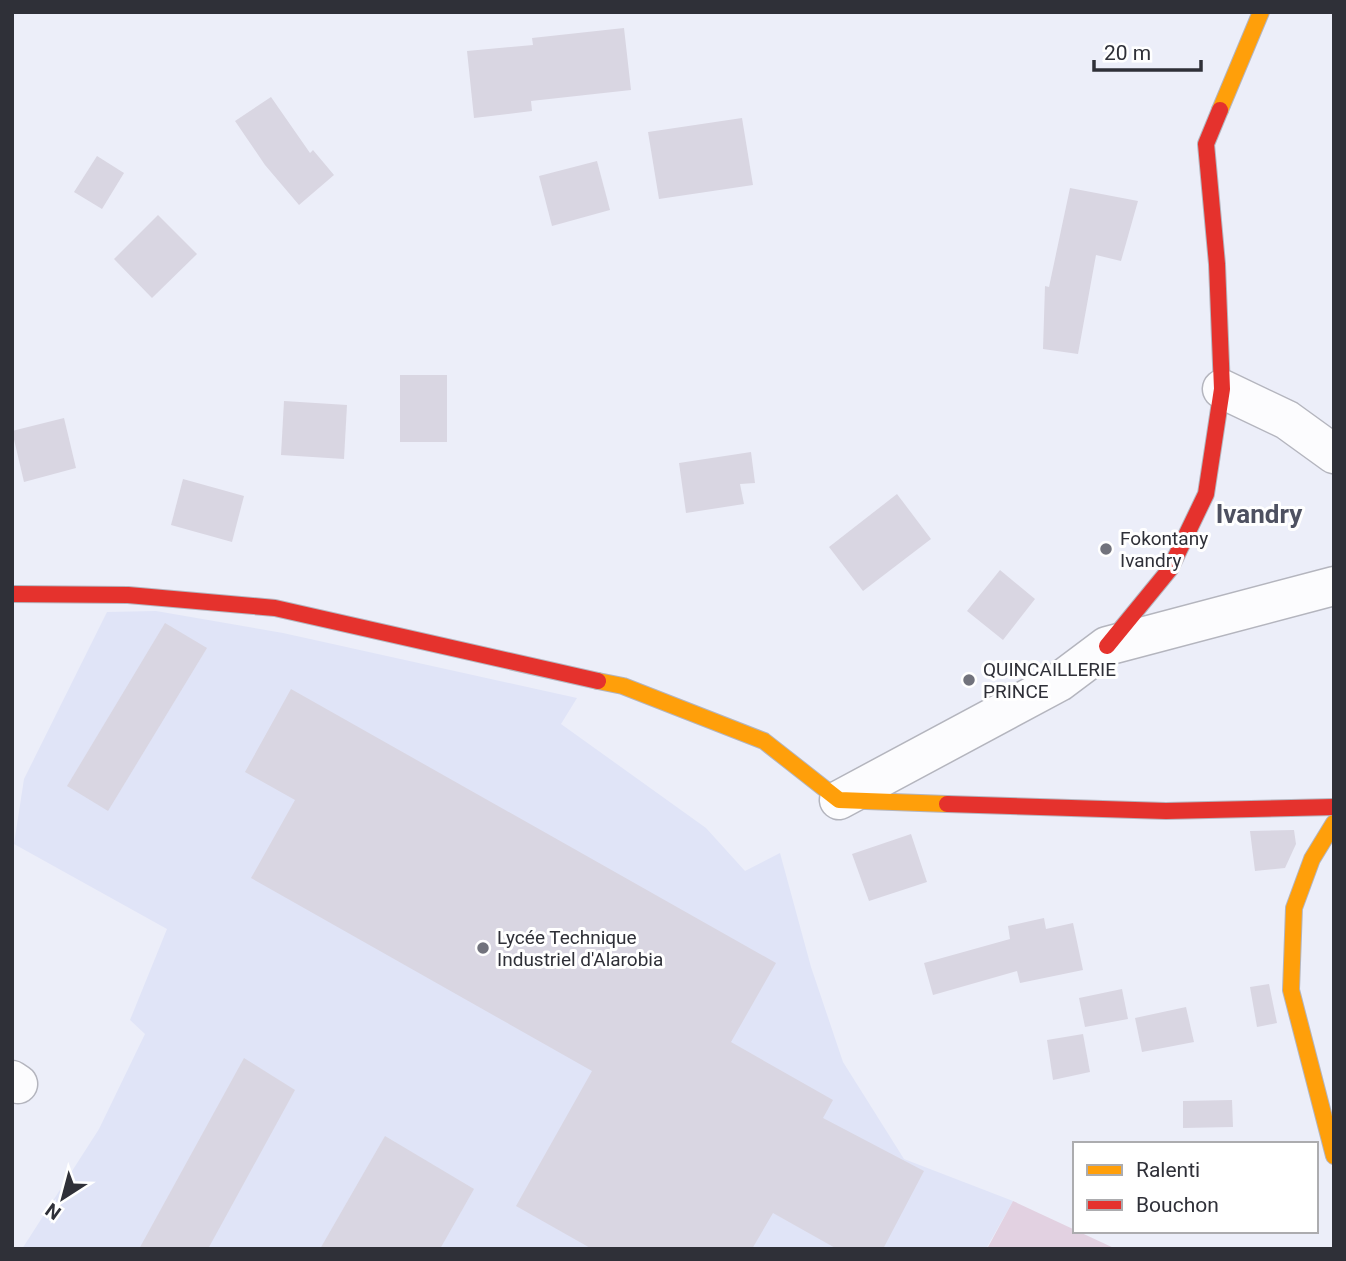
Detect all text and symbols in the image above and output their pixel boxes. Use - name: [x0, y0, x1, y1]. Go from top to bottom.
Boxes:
- scale bar: [1094, 28, 1201, 72]
- text: 20 m: [1104, 41, 1151, 65]
- district label: Ivandry: [1216, 499, 1303, 529]
- place label: Fokontany Ivandry: [1120, 527, 1208, 572]
- marker: Fokontany Ivandry: [1098, 541, 1114, 557]
- place label: QUINCAILLERIE PRINCE: [983, 658, 1116, 703]
- marker: QUINCAILLERIE PRINCE: [961, 672, 977, 688]
- place label: Lycée Technique Industriel d'Alarobia: [497, 926, 663, 971]
- marker: Lycée Technique Industriel d'Alarobia: [475, 940, 491, 956]
- legend: [1073, 1142, 1318, 1233]
- text: Ralenti: [1136, 1158, 1200, 1182]
- north arrow: [28, 1163, 98, 1233]
- text: Bouchon: [1136, 1193, 1219, 1217]
- text: N: [41, 1198, 65, 1225]

